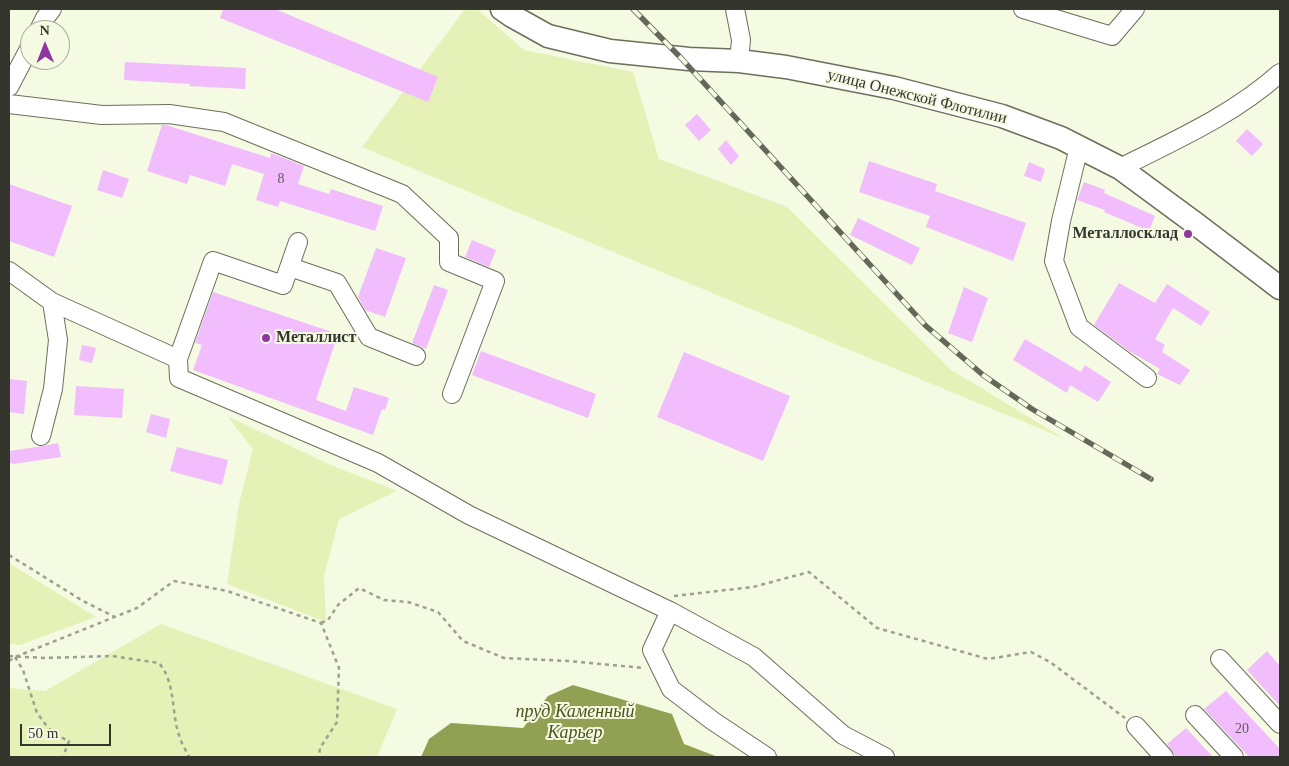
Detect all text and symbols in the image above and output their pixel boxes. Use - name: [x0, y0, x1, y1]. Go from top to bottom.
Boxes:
- north arrow: [20, 20, 70, 70]
- text: N: [40, 23, 50, 38]
- street label: улица Онежской Флотилии: [825, 65, 1009, 129]
- house number: 8: [278, 171, 284, 187]
- place label: Металлосклад: [1072, 224, 1178, 244]
- marker: Металлосклад: [1182, 228, 1194, 240]
- place label: Металлист: [276, 328, 356, 348]
- marker: Металлист: [260, 332, 272, 344]
- water label: пруд Каменный Карьер: [516, 701, 634, 744]
- scale bar: [22, 714, 114, 746]
- house number: 20: [1235, 721, 1249, 737]
- text: 50 m: [28, 725, 58, 741]

